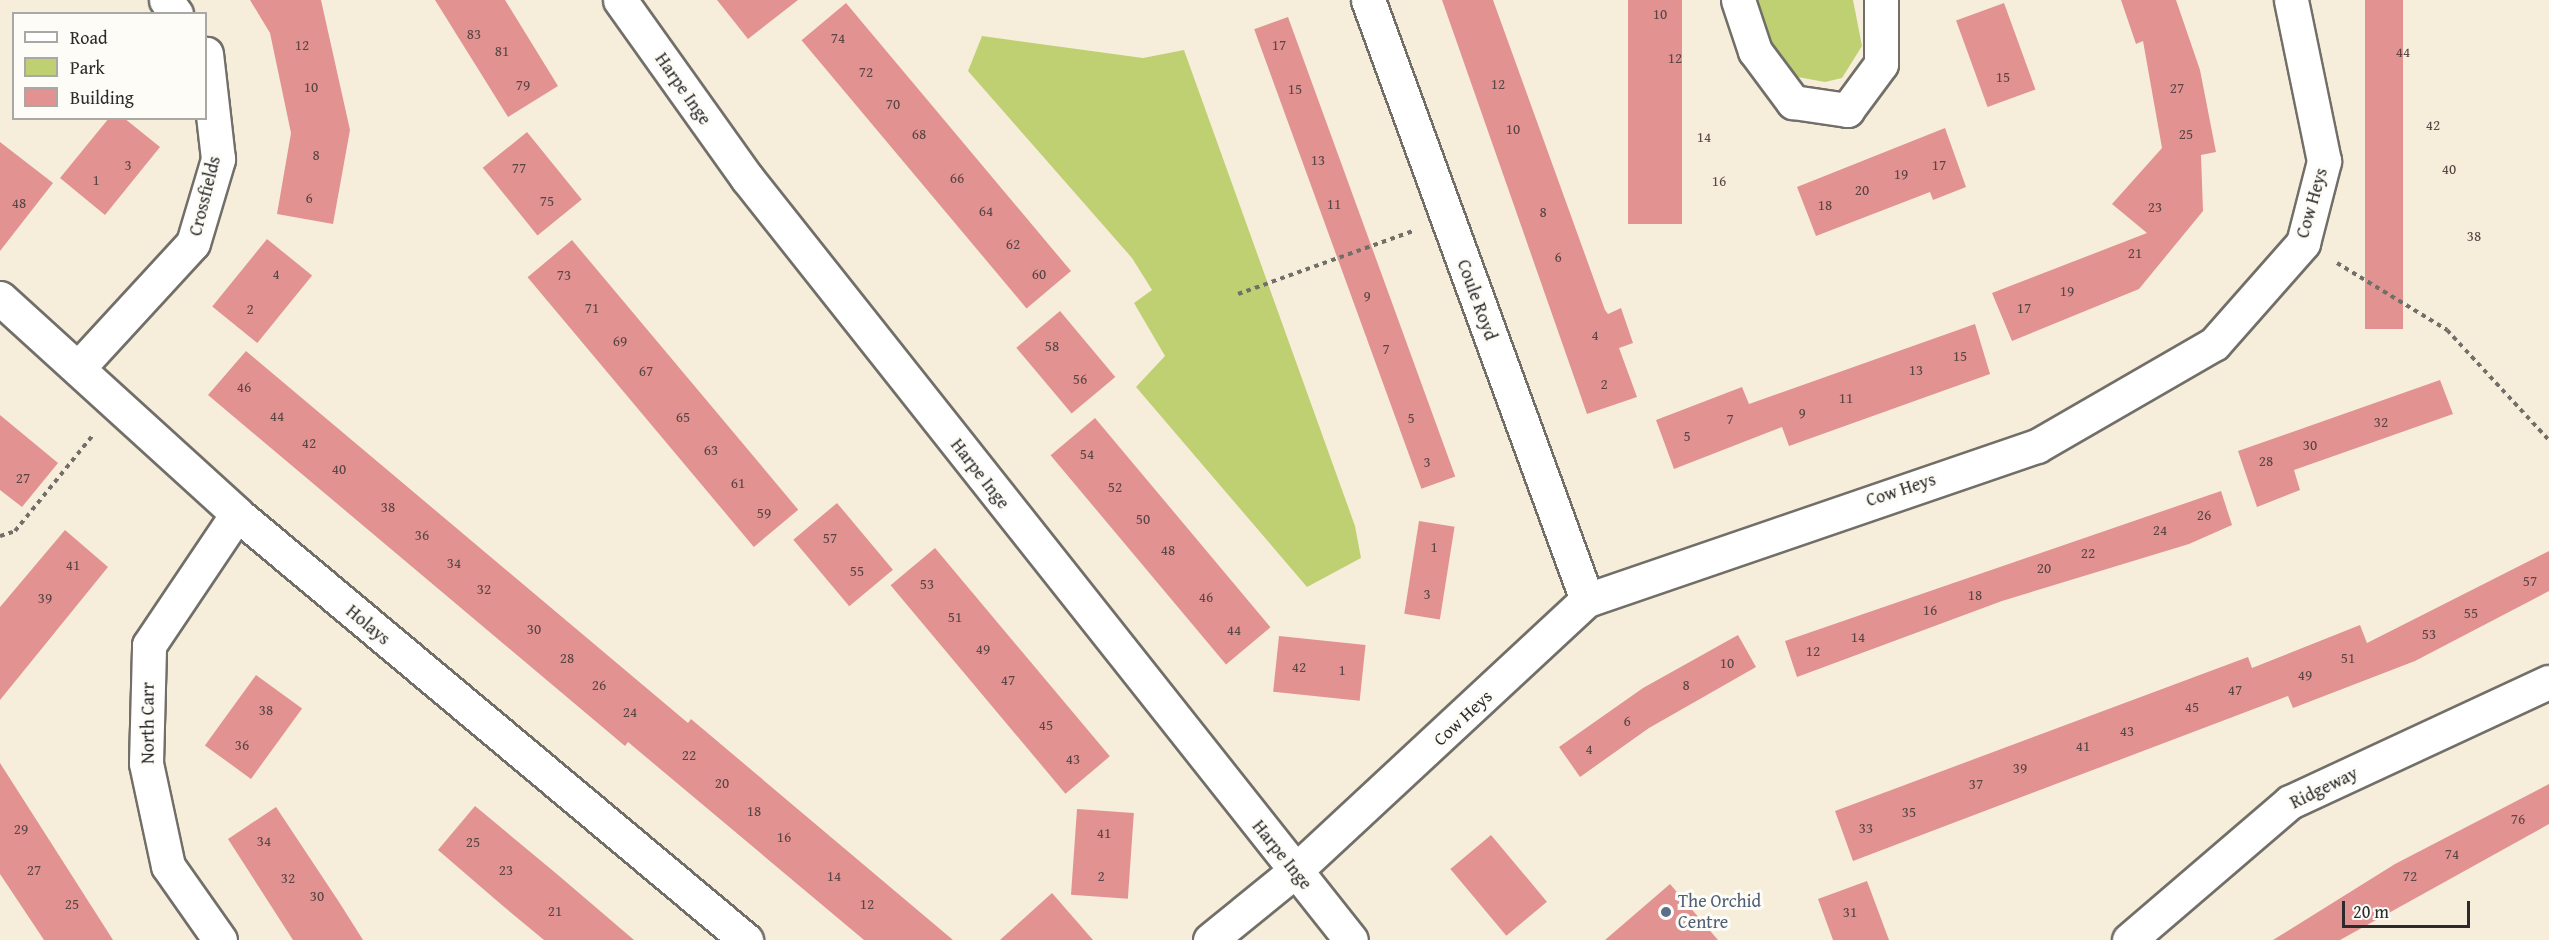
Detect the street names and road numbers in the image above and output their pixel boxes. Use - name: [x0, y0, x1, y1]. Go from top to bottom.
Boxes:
- street label: Harpe Inge: [650, 49, 716, 129]
- street label: Crossfields: [185, 154, 225, 238]
- street label: Cow Heys: [2292, 165, 2332, 241]
- street label: Coule Royd: [1452, 257, 1502, 343]
- street label: Harpe Inge: [946, 435, 1014, 513]
- street label: Cow Heys: [1863, 469, 1939, 511]
- street label: Holays: [342, 600, 394, 650]
- street label: North Carr: [137, 682, 159, 764]
- street label: Cow Heys: [1429, 686, 1497, 750]
- street label: Ridgeway: [2287, 762, 2361, 814]
- street label: Harpe Inge: [1247, 816, 1317, 894]

